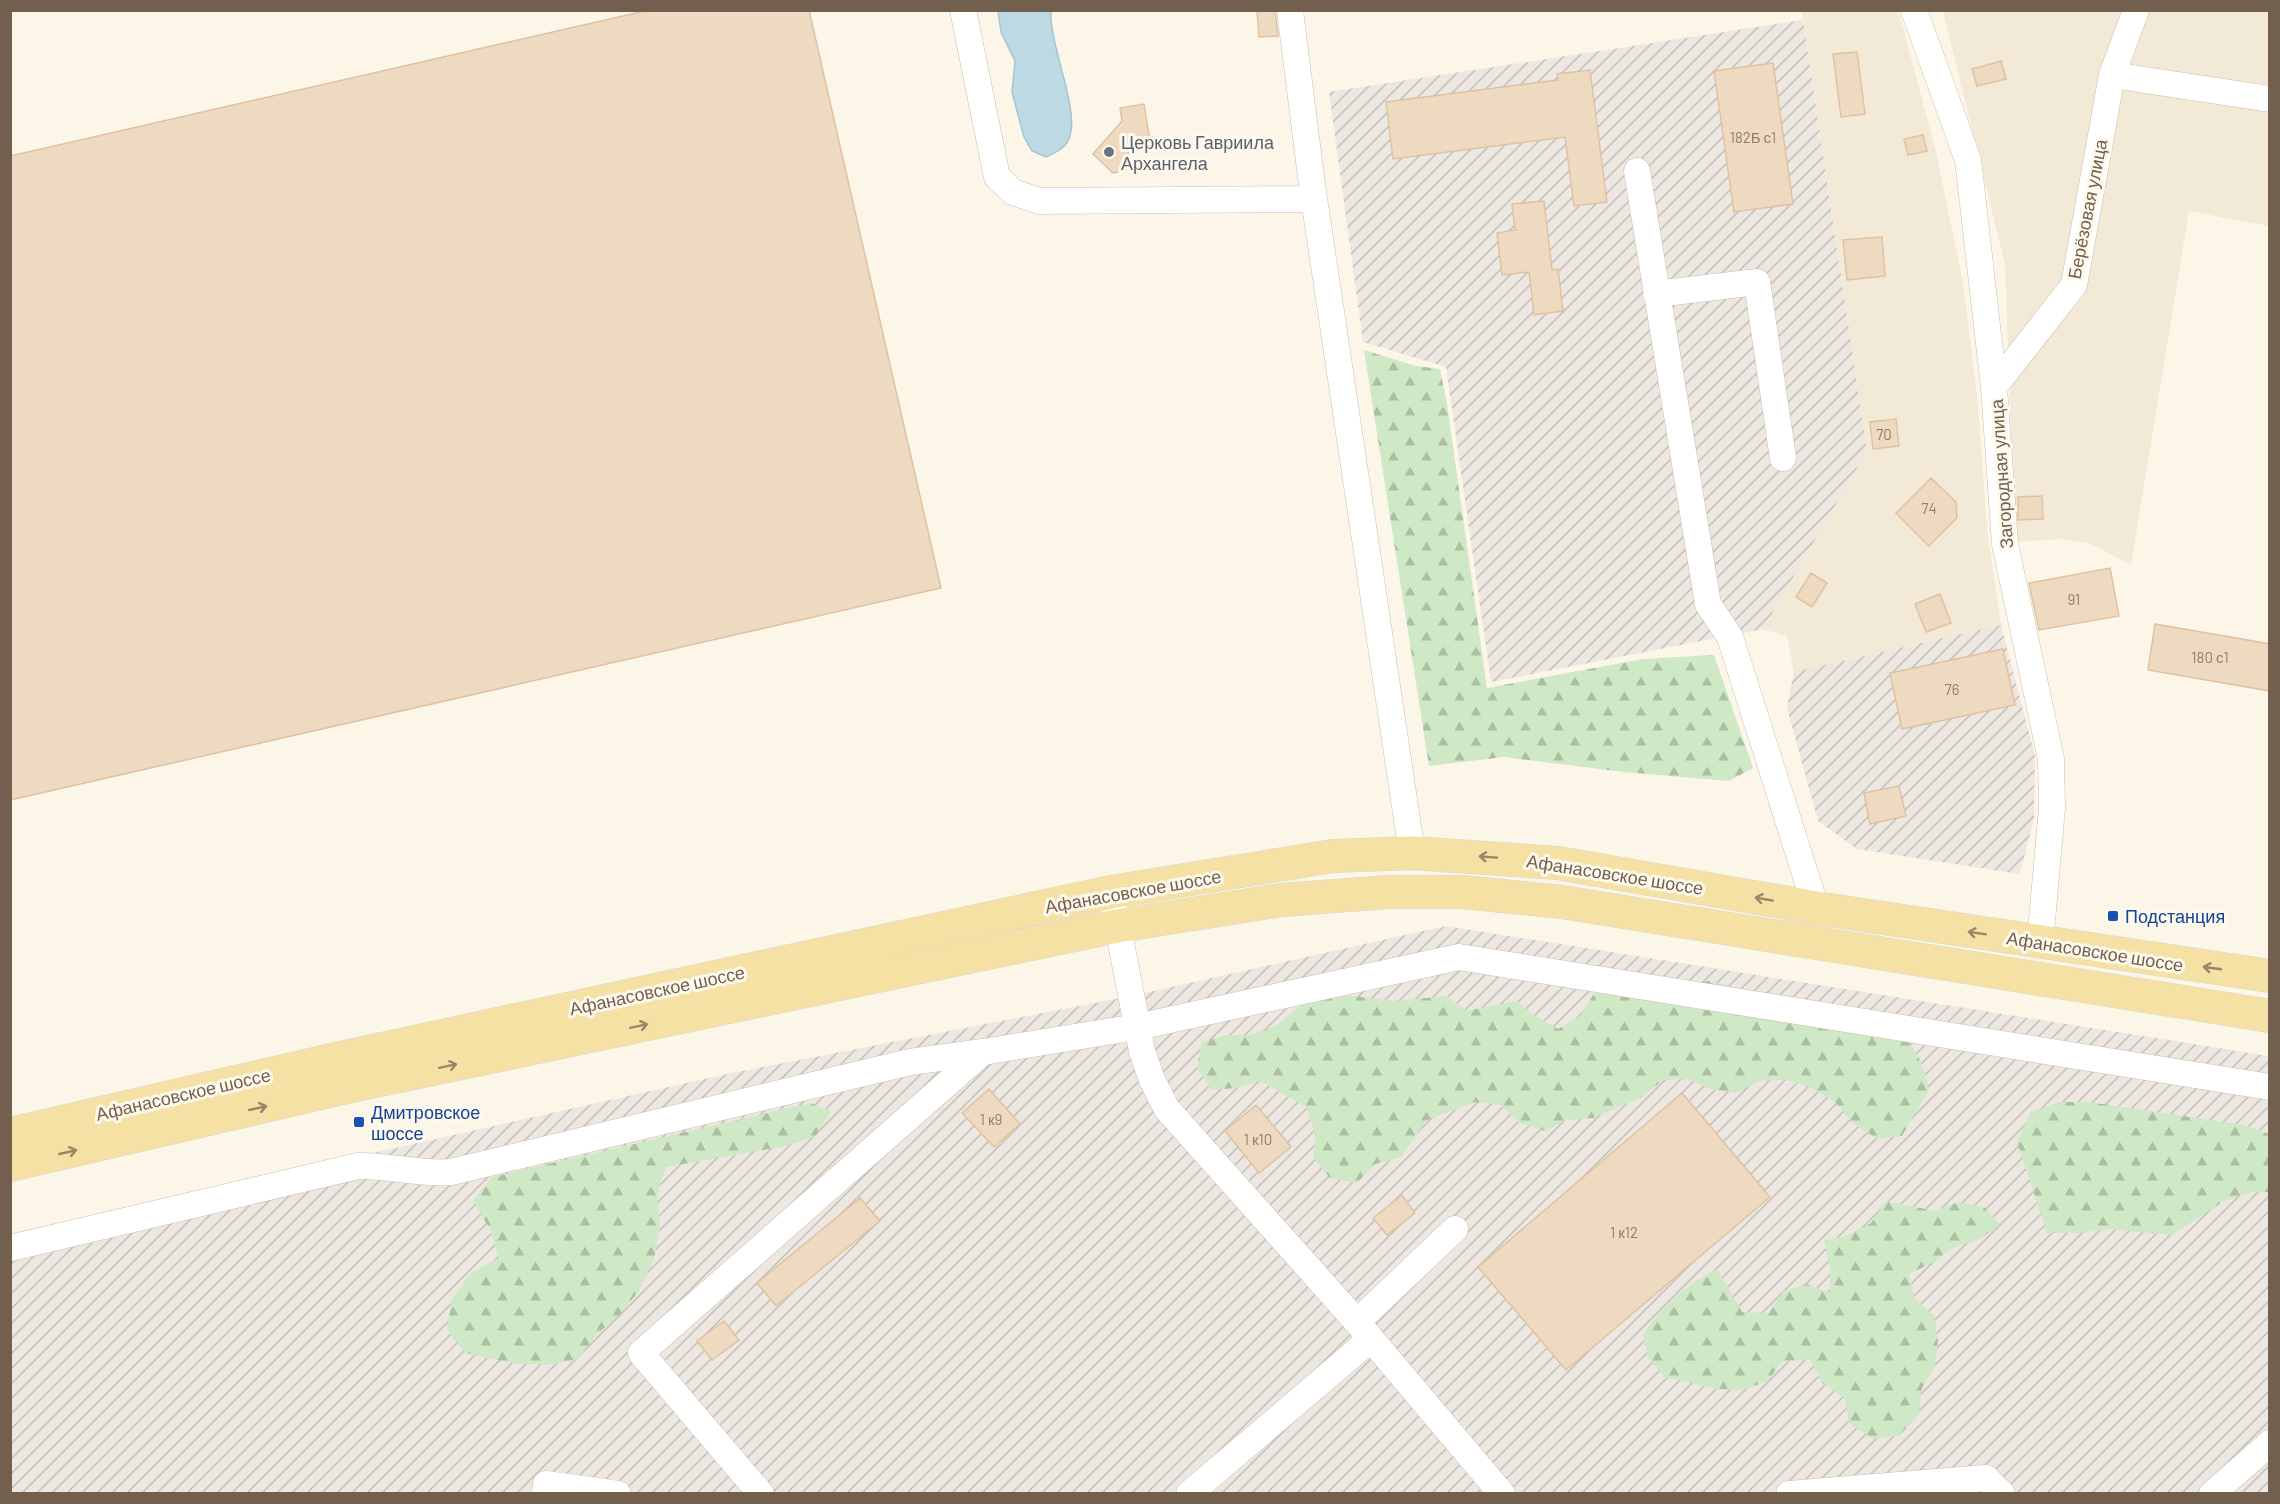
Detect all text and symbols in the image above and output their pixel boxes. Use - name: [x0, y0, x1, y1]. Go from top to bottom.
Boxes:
- house number: 182Б с1: [1730, 128, 1776, 146]
- place label: Церковь Гавриила Архангела: [1121, 131, 1275, 174]
- street label: Берёзовая улица: [2063, 136, 2112, 281]
- marker: Церковь Гавриила Архангела: [1102, 145, 1116, 159]
- street label: Загородная улица: [1985, 397, 2017, 550]
- house number: 70: [1876, 425, 1892, 443]
- house number: 74: [1921, 499, 1937, 517]
- house number: 91: [2068, 590, 2080, 608]
- house number: 180 с1: [2191, 648, 2229, 666]
- house number: 76: [1945, 680, 1959, 698]
- street label: Афанасовское шоссе: [1525, 849, 1705, 899]
- one-way arrow: [1479, 851, 1499, 862]
- street label: Афанасовское шоссе: [1043, 865, 1223, 917]
- one-way arrow: [1755, 893, 1774, 904]
- place label: Подстанция: [2125, 905, 2225, 927]
- marker: Подстанция: [2106, 909, 2120, 923]
- street label: Афанасовское шоссе: [2005, 926, 2185, 976]
- one-way arrow: [1968, 928, 1988, 939]
- street label: Афанасовское шоссе: [567, 961, 747, 1019]
- one-way arrow: [2202, 963, 2222, 974]
- one-way arrow: [629, 1020, 648, 1031]
- one-way arrow: [438, 1060, 457, 1071]
- street label: Афанасовское шоссе: [93, 1063, 273, 1125]
- one-way arrow: [248, 1101, 267, 1113]
- place label: Дмитровское шоссе: [371, 1101, 480, 1144]
- house number: 1 к9: [980, 1110, 1002, 1128]
- marker: Дмитровское шоссе: [352, 1115, 366, 1129]
- house number: 1 к10: [1244, 1130, 1272, 1148]
- one-way arrow: [58, 1145, 77, 1157]
- house number: 1 к12: [1610, 1223, 1638, 1241]

